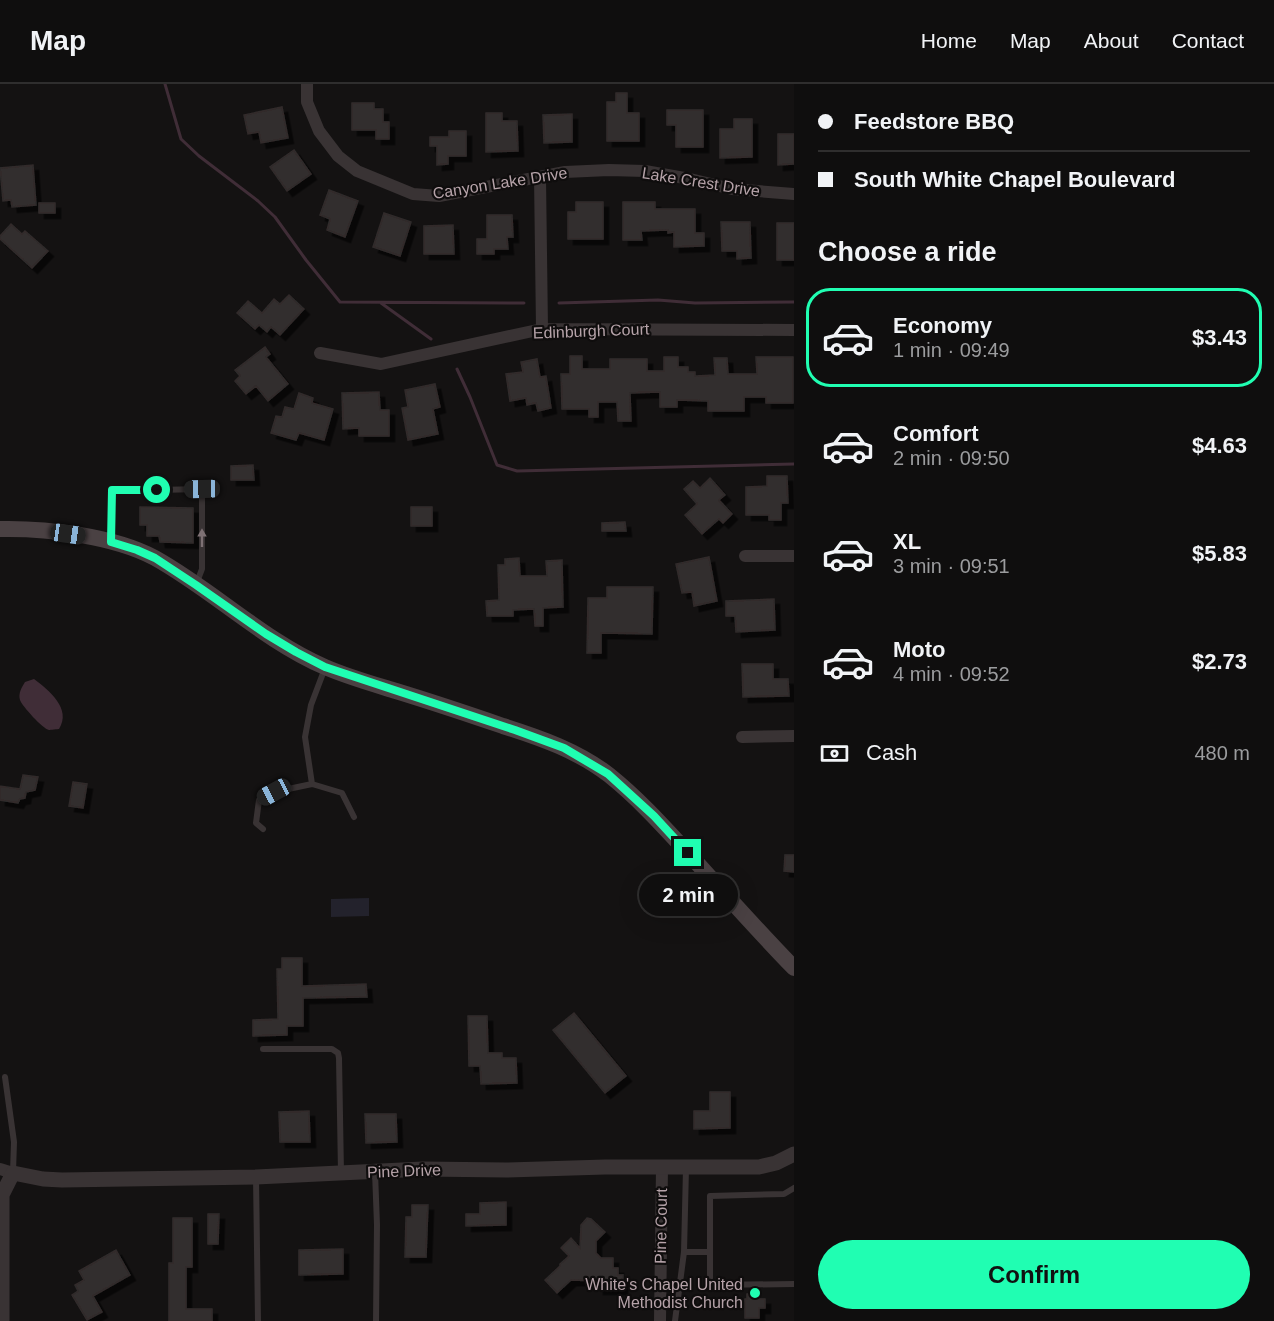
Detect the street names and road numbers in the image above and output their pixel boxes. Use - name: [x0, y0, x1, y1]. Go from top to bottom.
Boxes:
- street label: Canyon Lake Drive: [431, 164, 569, 202]
- street label: Lake Crest Drive: [641, 164, 761, 200]
- street label: Edinburgh Court: [532, 320, 650, 342]
- street label: Pine Drive: [367, 1161, 441, 1181]
- street label: Pine Court: [652, 1188, 670, 1264]

